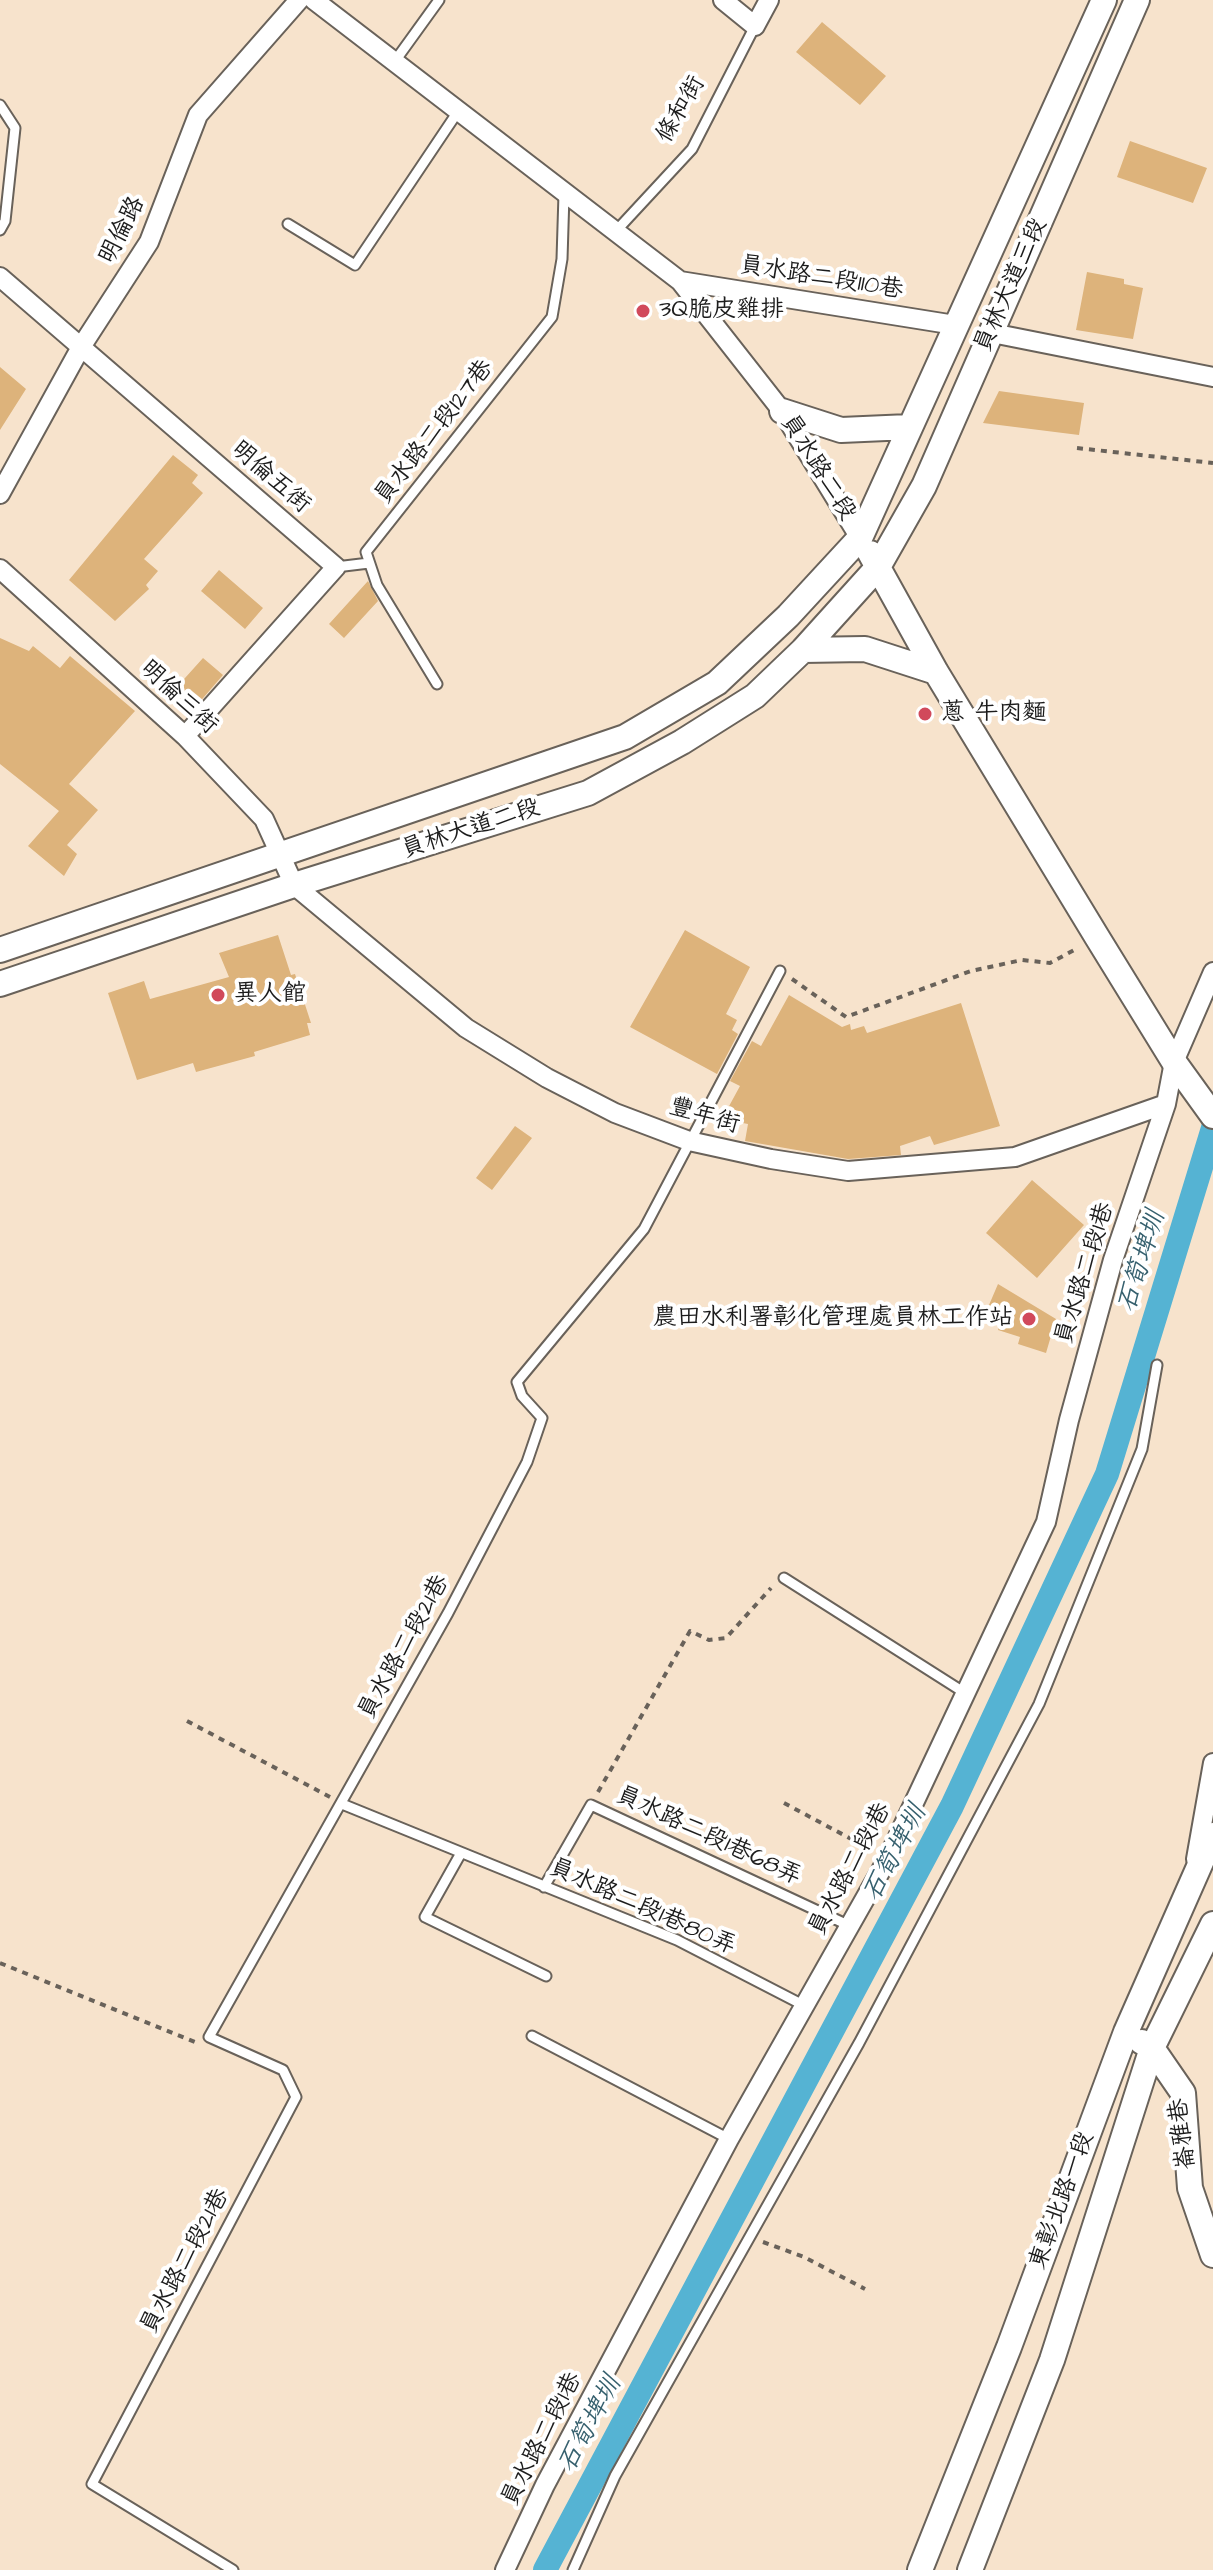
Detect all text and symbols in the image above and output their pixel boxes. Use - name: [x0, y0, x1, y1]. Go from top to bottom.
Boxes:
- street label: 條和街: [652, 72, 712, 148]
- street label: 明倫路: [94, 192, 152, 270]
- street label: 員林大道三段: [970, 214, 1054, 358]
- street label: 員水路二段110巷: [737, 252, 905, 306]
- place label: 3Q脆皮雞排: [659, 297, 784, 325]
- marker: 3Q脆皮雞排: [634, 302, 652, 320]
- street label: 員水路二段127巷: [370, 355, 500, 511]
- street label: 員水路二段: [773, 409, 861, 527]
- street label: 明倫五街: [224, 436, 316, 520]
- street label: 明倫三街: [133, 655, 223, 741]
- place label: 蔥 牛肉麵: [941, 700, 1047, 728]
- marker: 蔥 牛肉麵: [916, 705, 934, 723]
- street label: 員林大道二段: [398, 794, 544, 866]
- place label: 異人館: [234, 981, 306, 1009]
- marker: 異人館: [209, 986, 227, 1004]
- street label: 豐年街: [665, 1093, 743, 1141]
- street label: 員水路二段1巷: [1051, 1199, 1121, 1349]
- water label: 石筍埤圳: [1113, 1208, 1173, 1316]
- place label: 農田水利署彰化管理處員林工作站: [653, 1305, 1013, 1333]
- marker: 農田水利署彰化管理處員林工作站: [1020, 1310, 1038, 1328]
- street label: 員水路二段21巷: [353, 1571, 457, 1725]
- street label: 員水路二段1巷68弄: [611, 1781, 805, 1893]
- street label: 員水路二段1巷: [804, 1798, 898, 1942]
- water label: 石筍埤圳: [858, 1801, 934, 1907]
- street label: 員水路二段1巷80弄: [544, 1854, 740, 1962]
- street label: 崙雅巷: [1165, 2097, 1203, 2171]
- street label: 東彰北路一段: [1025, 2128, 1101, 2274]
- street label: 員水路二段21巷: [136, 2184, 236, 2340]
- street label: 員水路二段1巷: [497, 2368, 589, 2512]
- water label: 石筍埤圳: [553, 2372, 629, 2478]

